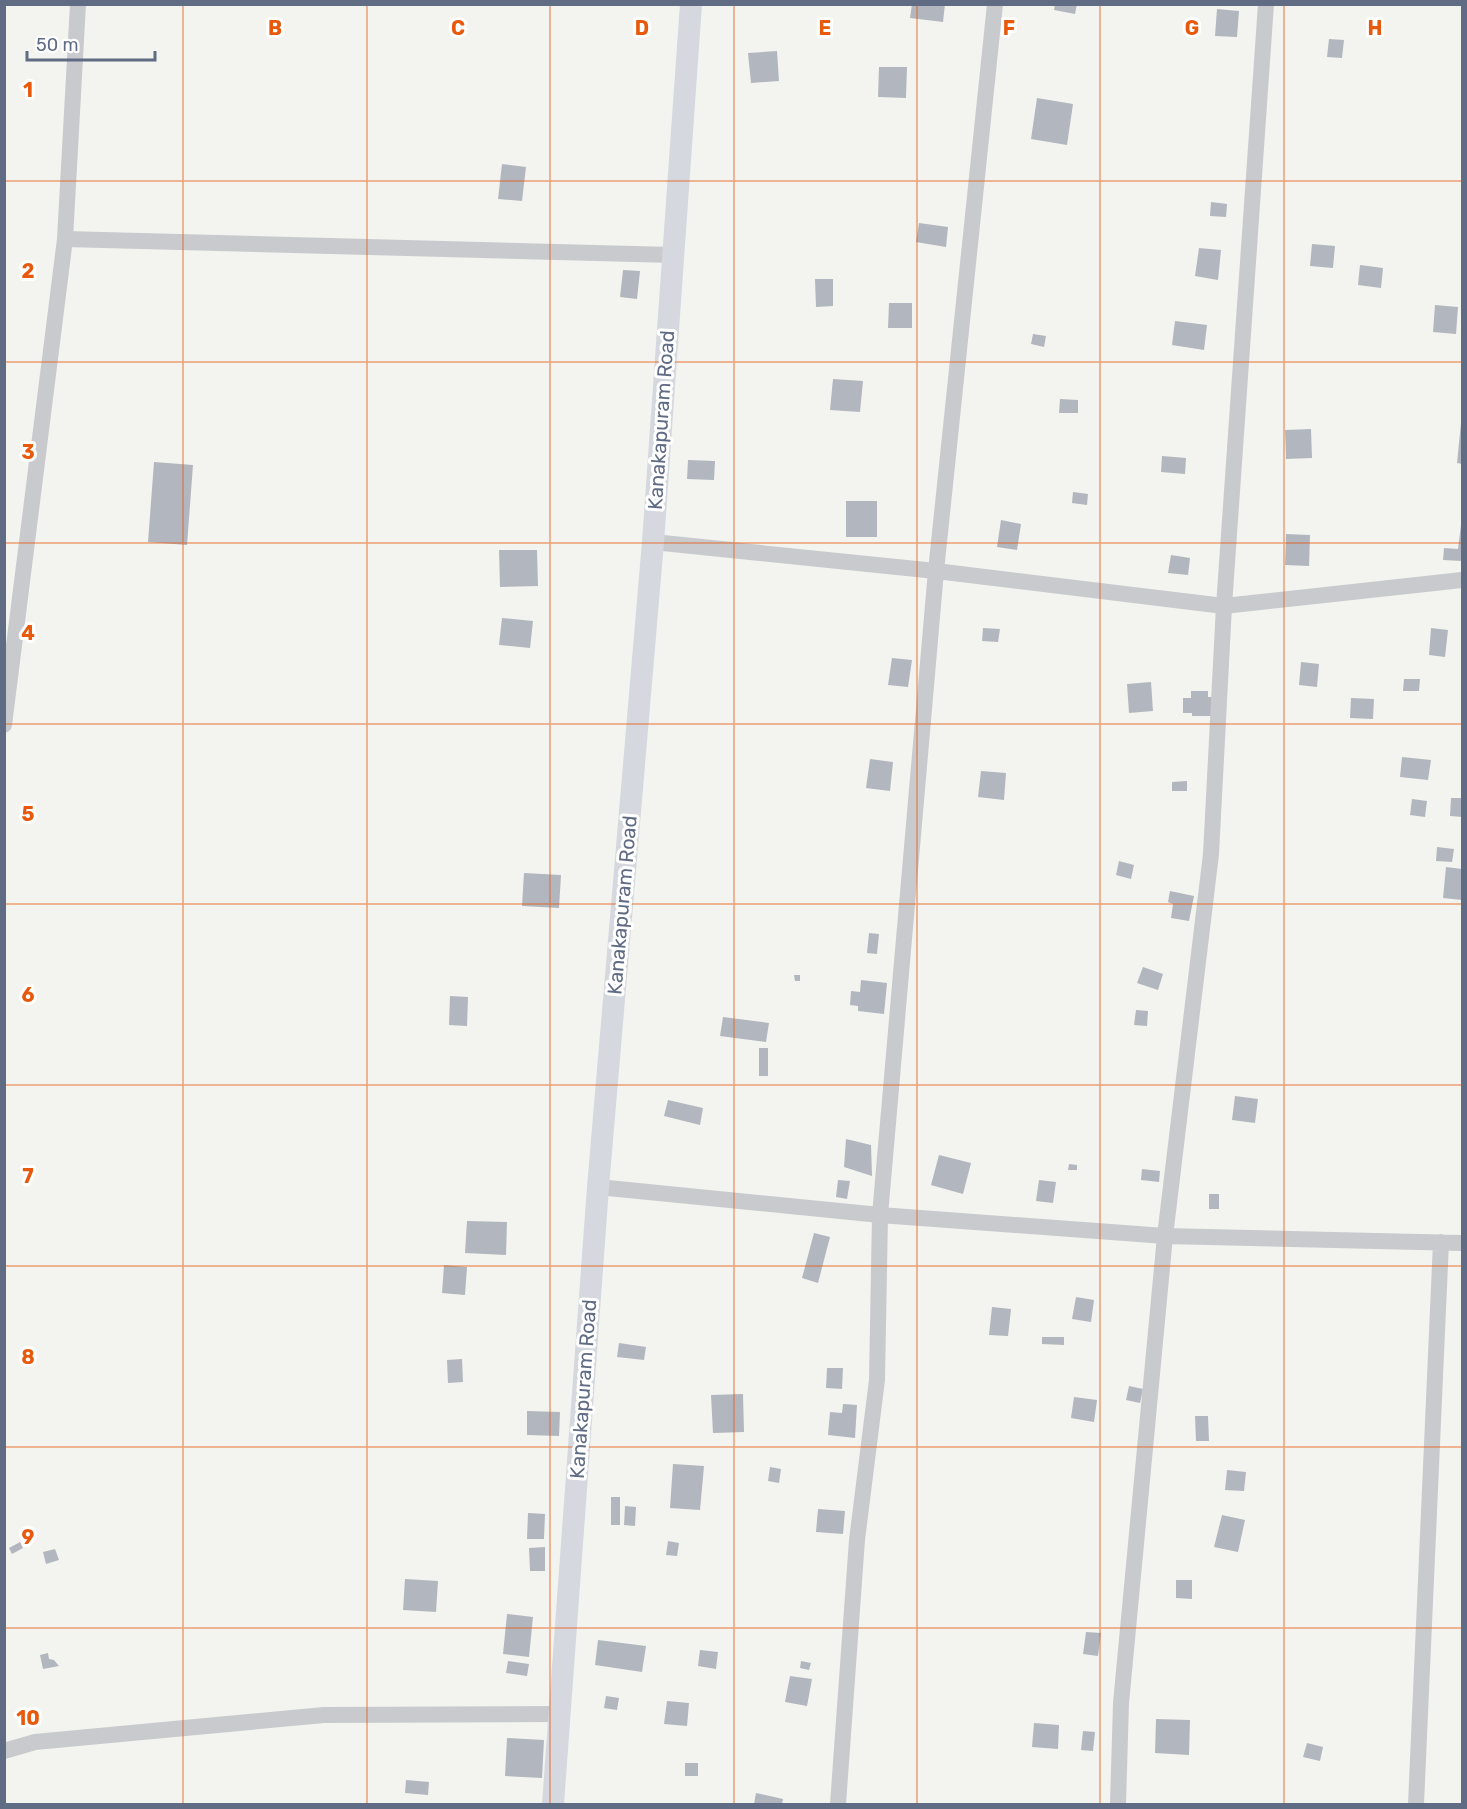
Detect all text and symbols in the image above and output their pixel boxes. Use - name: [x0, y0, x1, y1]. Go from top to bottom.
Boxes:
- text: B: [268, 16, 282, 40]
- text: C: [451, 16, 465, 40]
- text: D: [635, 16, 649, 40]
- text: E: [819, 16, 831, 40]
- text: F: [1003, 16, 1015, 40]
- text: G: [1185, 16, 1199, 40]
- text: H: [1368, 16, 1382, 40]
- scale bar: [27, 24, 154, 62]
- text: 50 m: [36, 34, 79, 56]
- text: 1: [23, 78, 33, 102]
- text: 2: [22, 259, 35, 283]
- street label: Kanakapuram Road: [643, 330, 679, 510]
- text: 3: [21, 440, 35, 464]
- text: 4: [21, 621, 35, 645]
- text: 5: [22, 802, 35, 826]
- street label: Kanakapuram Road: [602, 814, 642, 996]
- text: 6: [21, 983, 35, 1007]
- text: 7: [22, 1164, 34, 1188]
- street label: Kanakapuram Road: [565, 1299, 601, 1479]
- text: 8: [21, 1345, 35, 1369]
- text: 9: [22, 1525, 35, 1549]
- text: 10: [16, 1706, 40, 1730]

